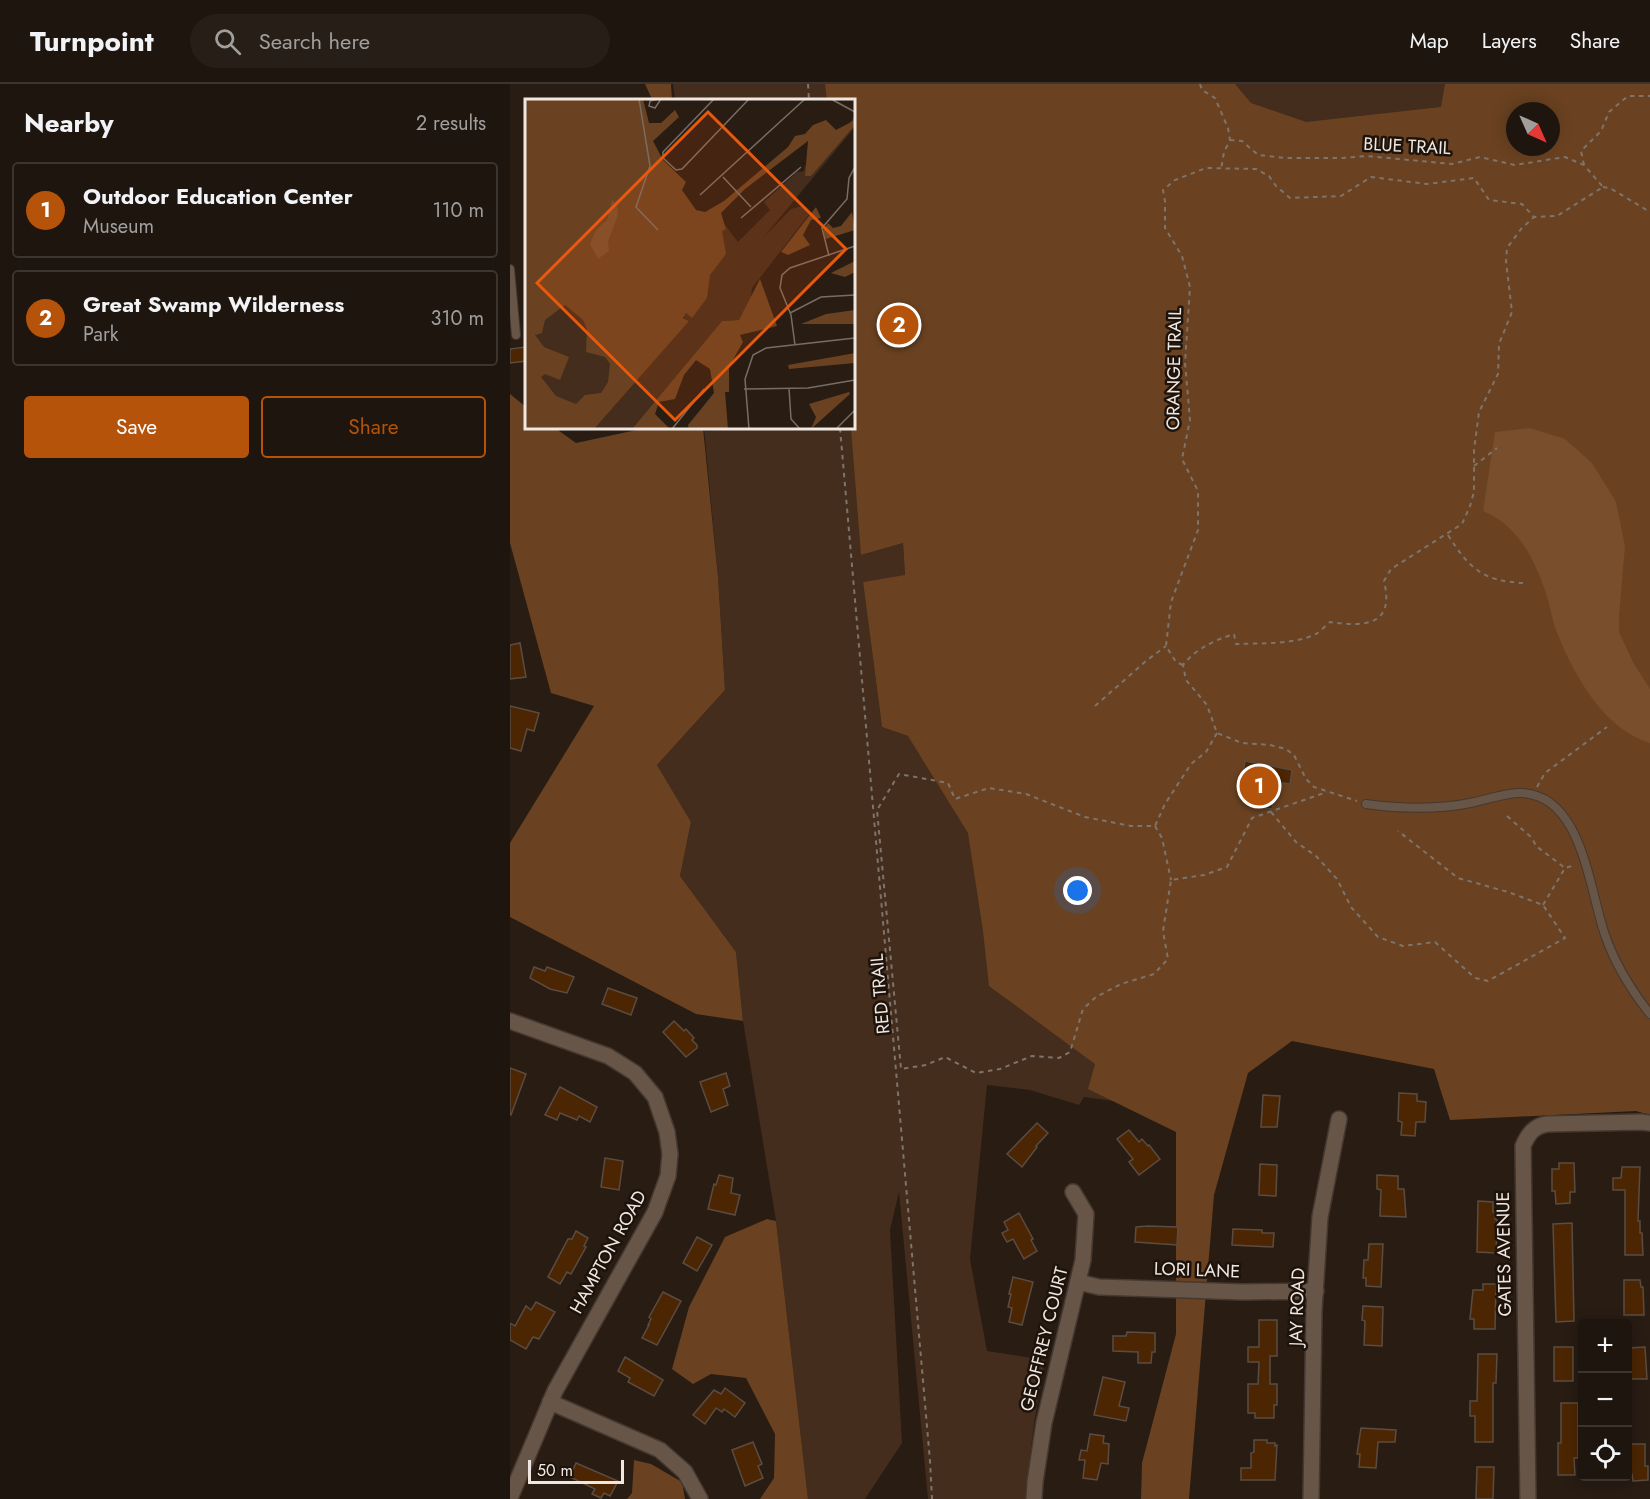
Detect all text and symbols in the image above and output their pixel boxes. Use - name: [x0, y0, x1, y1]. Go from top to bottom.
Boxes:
- search box: [190, 14, 610, 68]
- text: Turnpoint: [30, 21, 154, 62]
- icon: search: [211, 25, 244, 58]
- text: Search here: [259, 25, 370, 57]
- text: Map: [1410, 26, 1449, 56]
- text: Layers: [1482, 26, 1537, 56]
- text: Share: [1570, 26, 1620, 56]
- inset map: [525, 99, 855, 429]
- north arrow: [1506, 102, 1560, 156]
- text: Nearby: [24, 104, 113, 142]
- text: 2 results: [416, 109, 486, 138]
- street label: BLUE TRAIL: [1363, 131, 1451, 161]
- text: Outdoor Education Center: [83, 180, 353, 212]
- text: 1: [40, 196, 51, 225]
- text: 110 m: [432, 196, 484, 225]
- text: Museum: [83, 212, 154, 241]
- text: Great Swamp Wilderness: [83, 288, 344, 320]
- pin: 2: [880, 302, 918, 348]
- text: 2: [39, 304, 52, 333]
- text: 310 m: [430, 304, 484, 333]
- street label: ORANGE TRAIL: [1160, 308, 1188, 430]
- text: Park: [83, 320, 119, 349]
- button: Save: [24, 396, 249, 458]
- button: Share: [261, 396, 486, 458]
- pin: 1: [1240, 764, 1278, 808]
- your location: [1063, 876, 1092, 905]
- street label: RED TRAIL: [864, 953, 896, 1035]
- street label: HAMPTON ROAD: [563, 1186, 653, 1318]
- street label: GATES AVENUE: [1490, 1192, 1518, 1316]
- street label: LORI LANE: [1154, 1256, 1240, 1284]
- street label: GEOFFREY COURT: [1014, 1264, 1075, 1414]
- street label: JAY ROAD: [1283, 1267, 1311, 1349]
- map controls: [1578, 1319, 1632, 1481]
- button: +: [1578, 1319, 1632, 1373]
- button: −: [1578, 1373, 1632, 1427]
- button: locate: [1578, 1427, 1632, 1481]
- scale bar: [528, 1457, 624, 1484]
- text: 50 m: [537, 1459, 573, 1482]

